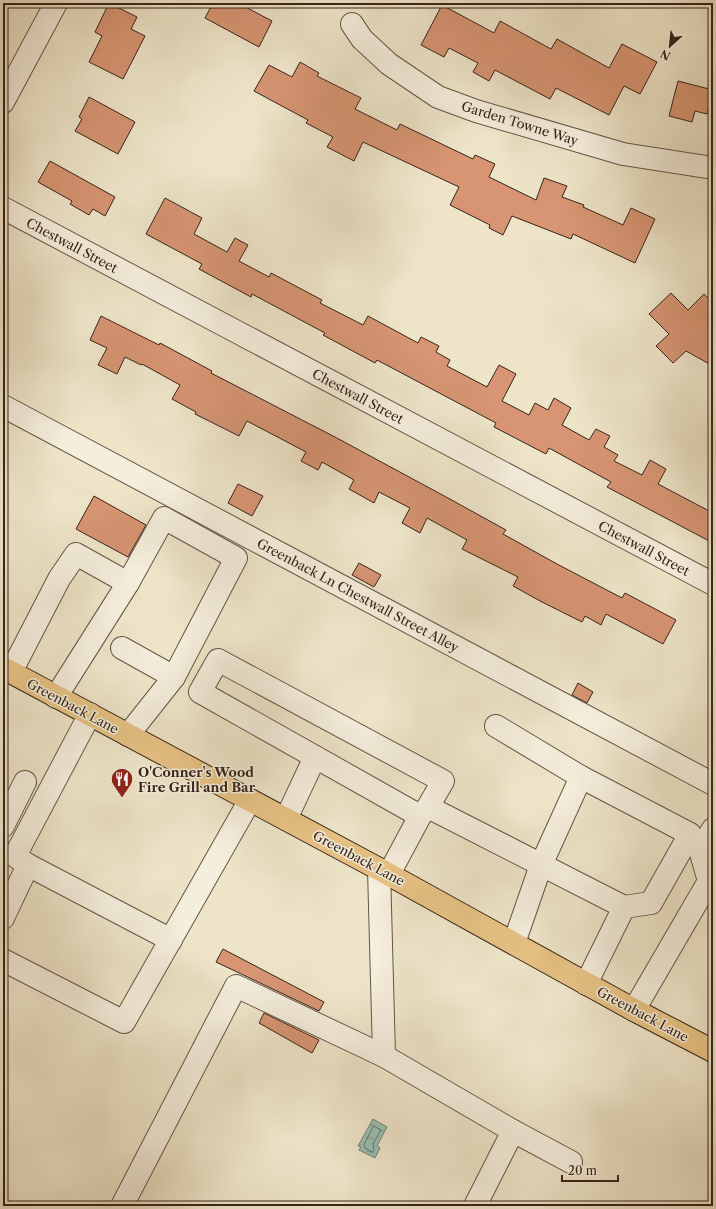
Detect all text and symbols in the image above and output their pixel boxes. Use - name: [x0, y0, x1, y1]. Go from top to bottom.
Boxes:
- north arrow: [650, 26, 690, 66]
- text: N: [658, 46, 673, 63]
- street label: Garden Towne Way: [460, 98, 581, 149]
- street label: Chestwall Street: [24, 214, 121, 276]
- street label: Chestwall Street: [310, 365, 407, 427]
- street label: Chestwall Street: [596, 517, 693, 579]
- street label: Greenback Ln Chestwall Street Alley: [254, 535, 462, 656]
- street label: Greenback Lane: [24, 675, 122, 737]
- place label: O'Conner's Wood Fire Grill and Bar: [138, 764, 256, 795]
- restaurant icon: O'Conner's Wood Fire Grill and Bar: [109, 766, 135, 799]
- street label: Greenback Lane: [310, 827, 408, 889]
- street label: Greenback Lane: [594, 983, 692, 1045]
- scale bar: [562, 1157, 618, 1183]
- text: 20 m: [568, 1163, 597, 1178]

